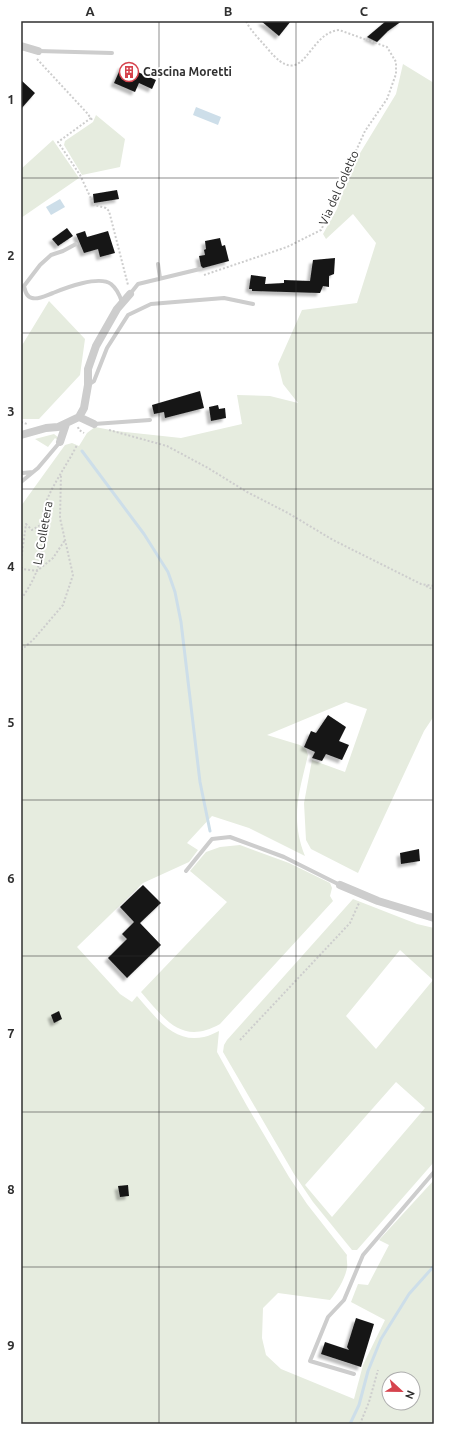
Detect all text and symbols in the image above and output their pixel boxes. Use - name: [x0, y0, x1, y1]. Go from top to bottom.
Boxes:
- text: A: [85, 4, 95, 18]
- text: B: [224, 4, 233, 18]
- text: C: [360, 4, 369, 18]
- building icon: Cascina Moretti: [118, 61, 140, 83]
- place label: Cascina Moretti: [143, 65, 232, 78]
- text: 1: [7, 92, 15, 106]
- street label: Via del Goletto: [316, 148, 361, 227]
- text: 2: [7, 248, 15, 262]
- text: 3: [7, 404, 15, 418]
- street label: La Colletera: [31, 500, 54, 566]
- text: 4: [7, 559, 15, 573]
- text: 5: [7, 715, 15, 729]
- text: 6: [7, 871, 15, 885]
- text: 7: [7, 1026, 15, 1040]
- text: 8: [7, 1182, 15, 1196]
- text: 9: [7, 1338, 15, 1352]
- north arrow: [381, 1371, 421, 1411]
- text: N: [403, 1389, 417, 1401]

